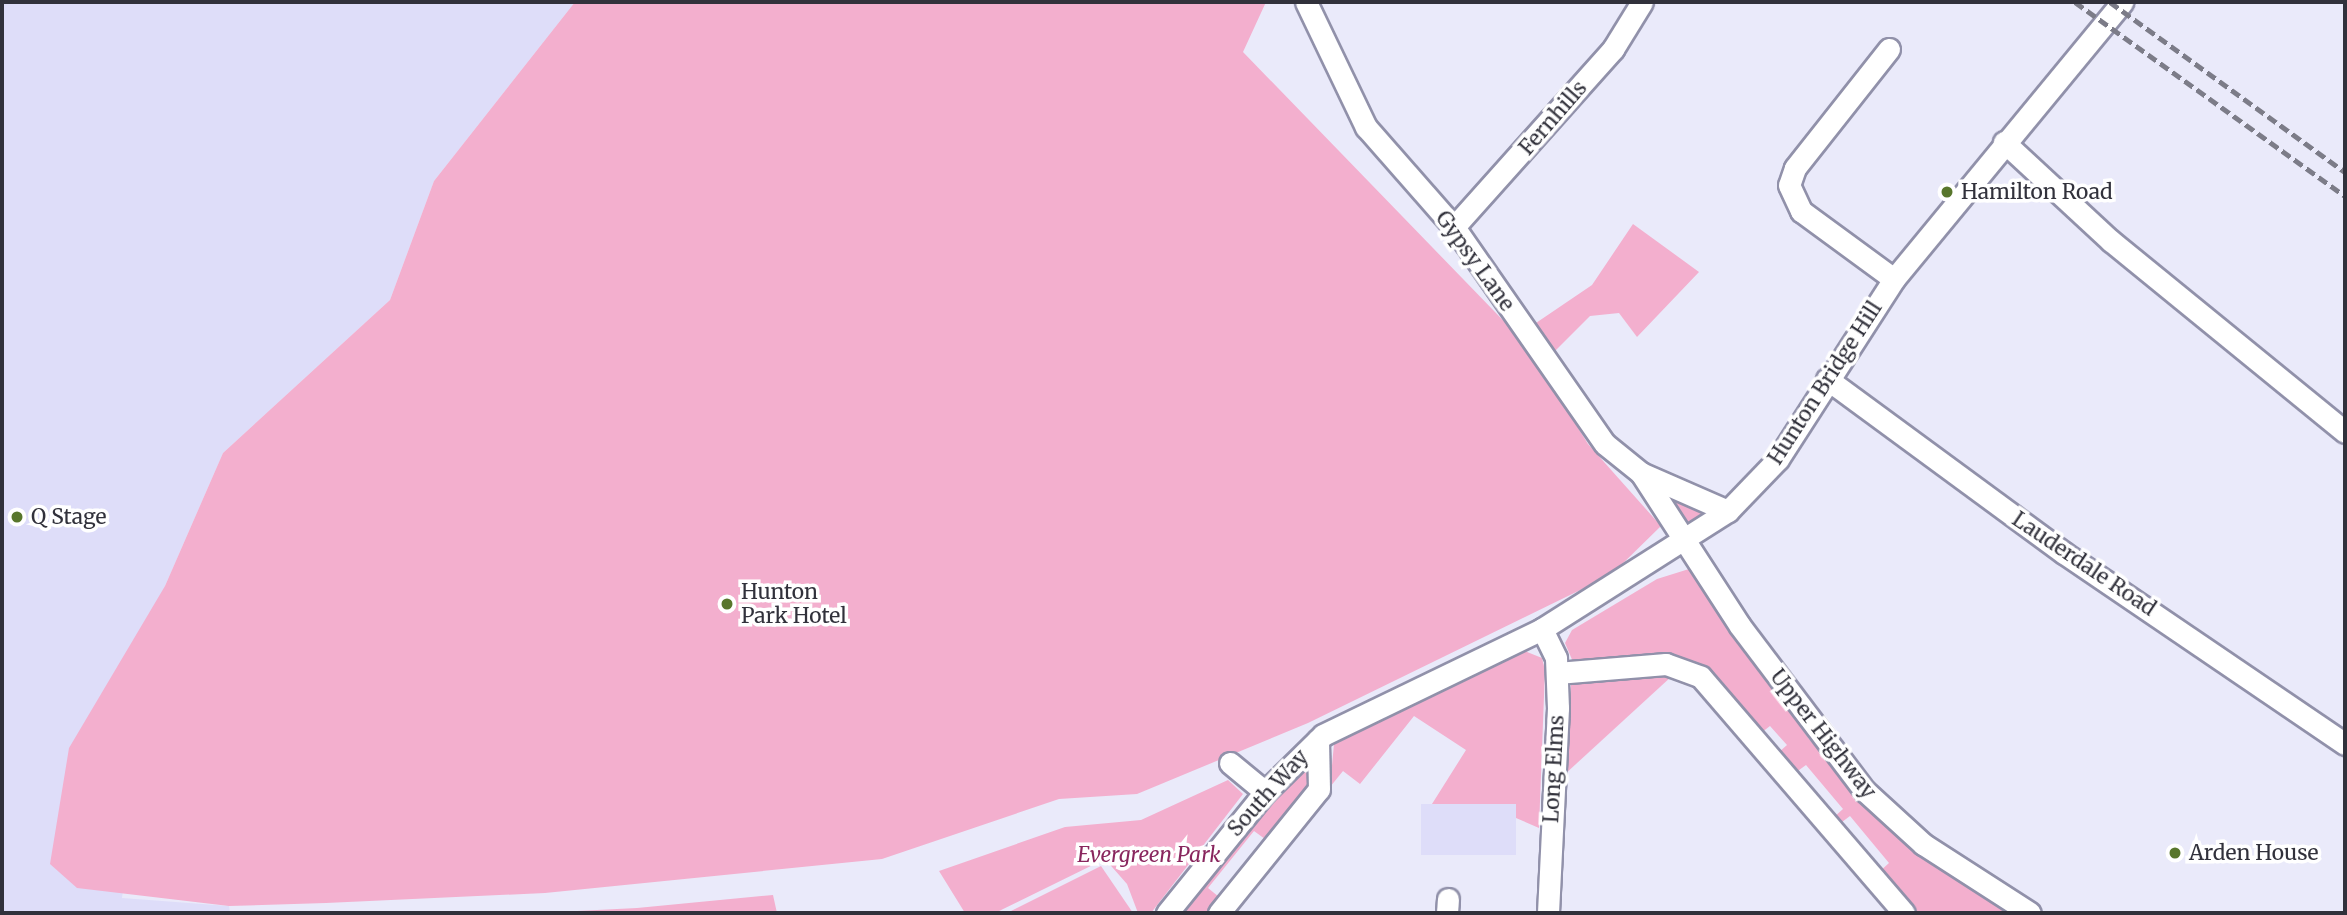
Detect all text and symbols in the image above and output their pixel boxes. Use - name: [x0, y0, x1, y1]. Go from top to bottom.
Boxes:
- street label: Fernhills: [1514, 76, 1592, 160]
- place label: Hamilton Road: [1961, 179, 2113, 205]
- marker: Hamilton Road: [1939, 184, 1955, 200]
- street label: Gypsy Lane: [1430, 206, 1520, 316]
- street label: Hunton Bridge Hill: [1763, 297, 1887, 469]
- place label: Q Stage: [31, 504, 106, 530]
- street label: Lauderdale Road: [2007, 507, 2161, 621]
- marker: Q Stage: [9, 509, 25, 525]
- place label: Hunton Park Hotel: [741, 579, 847, 629]
- marker: Hunton Park Hotel: [719, 596, 735, 612]
- street label: Upper Highway: [1765, 664, 1881, 804]
- street label: Long Elms: [1539, 714, 1569, 824]
- street label: South Way: [1223, 744, 1313, 842]
- place label: Arden House: [2189, 840, 2319, 866]
- park label: Evergreen Park: [1077, 842, 1221, 868]
- marker: Arden House: [2167, 845, 2183, 861]

